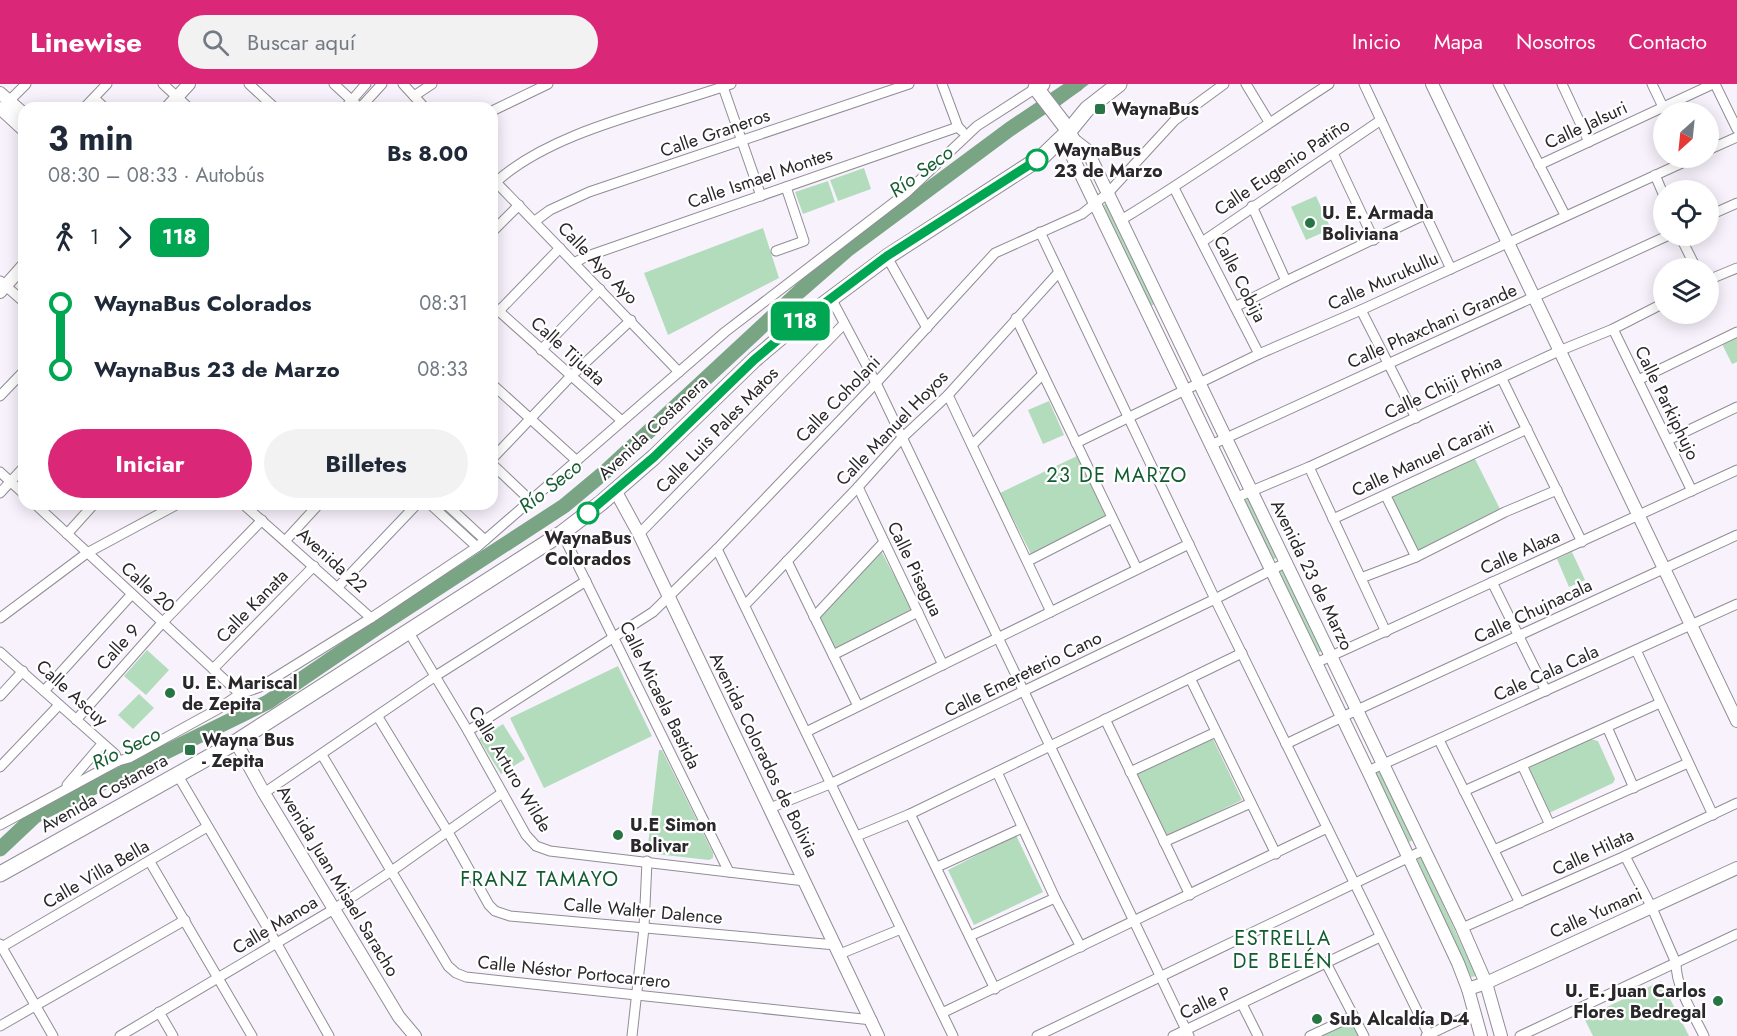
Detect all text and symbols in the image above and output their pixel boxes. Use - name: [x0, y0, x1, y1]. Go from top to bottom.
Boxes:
- search box: [178, 15, 598, 69]
- text: Linewise: [30, 22, 142, 63]
- icon: search: [199, 26, 232, 59]
- text: Buscar aquí: [247, 26, 355, 58]
- text: Inicio: [1352, 27, 1401, 57]
- text: Mapa: [1434, 27, 1483, 57]
- text: Nosotros: [1516, 27, 1595, 57]
- text: Contacto: [1628, 27, 1707, 57]
- street label: Calle Jalsuri: [1540, 94, 1632, 156]
- place label: WaynaBus: [1112, 96, 1199, 122]
- street label: Calle Graneros: [657, 102, 773, 164]
- marker: WaynaBus: [1093, 102, 1107, 116]
- north arrow: [1653, 102, 1719, 168]
- map controls: [1653, 102, 1719, 324]
- street label: Calle Eugenio Patiño: [1209, 112, 1355, 222]
- text: 3 min: [48, 115, 134, 162]
- text: Bs 8.00: [387, 137, 468, 169]
- place label: WaynaBus 23 de Marzo: [1054, 137, 1163, 184]
- water label: Río Seco: [883, 138, 960, 205]
- street label: Calle Ismael Montes: [684, 141, 836, 215]
- marker: WaynaBus 23 de Marzo: [1026, 149, 1048, 171]
- text: 08:30 – 08:33 · Autobús: [48, 161, 264, 190]
- button: locate: [1653, 180, 1719, 246]
- place label: U. E. Armada Boliviana: [1322, 200, 1434, 247]
- street label: Calle Ayo Ayo: [552, 216, 644, 310]
- marker: U. E. Armada Boliviana: [1303, 216, 1317, 230]
- icon: walk: [48, 221, 81, 254]
- icon: forward: [108, 221, 141, 254]
- text: 118: [162, 222, 197, 252]
- text: 1: [90, 223, 99, 252]
- street label: Calle Cobija: [1207, 231, 1273, 327]
- street label: Calle Murukullu: [1324, 245, 1442, 317]
- button: layers: [1653, 258, 1719, 324]
- street label: Calle Phaxchani Grande: [1343, 277, 1521, 375]
- text: WaynaBus Colorados: [94, 287, 312, 319]
- text: 08:31: [419, 289, 468, 318]
- line badge: 118: [766, 302, 834, 340]
- text: 118: [783, 306, 817, 336]
- street label: Calle Tijuata: [525, 310, 611, 392]
- street label: Calle Parkiphujo: [1628, 341, 1706, 465]
- street label: Calle Chiji Phina: [1380, 348, 1506, 426]
- street label: Calle Coholani: [790, 350, 886, 448]
- text: WaynaBus 23 de Marzo: [94, 353, 340, 385]
- text: 08:33: [417, 355, 468, 384]
- street label: Calle Luis Pales Matos: [650, 361, 784, 499]
- street label: Calle Manuel Hoyos: [830, 364, 954, 492]
- street label: Avenida Costanera: [592, 370, 714, 486]
- street label: Calle Manuel Caraiti: [1348, 415, 1498, 503]
- button: Iniciar: [48, 429, 252, 498]
- button: Billetes: [264, 429, 468, 498]
- water label: Río Seco: [513, 452, 588, 520]
- district label: 23 DE MARZO: [1046, 461, 1188, 490]
- street label: Avenida 23 de Marzo: [1264, 495, 1360, 655]
- marker: WaynaBus Colorados: [577, 502, 599, 524]
- street label: Calle Pisagua: [881, 517, 949, 621]
- street label: Avenida 22: [291, 521, 373, 599]
- street label: Calle Alaxa: [1476, 523, 1564, 581]
- place label: WaynaBus Colorados: [545, 525, 631, 572]
- street label: Calle 20: [115, 556, 181, 619]
- street label: Calle Kanata: [210, 563, 294, 649]
- street label: Calle Chujnacala: [1470, 572, 1596, 650]
- street label: Calle Micaela Bastida: [613, 617, 707, 773]
- street label: Calle 9: [90, 618, 146, 676]
- street label: Calle Emereterio Cano: [940, 624, 1106, 723]
- street label: Cale Cala Cala: [1489, 638, 1603, 708]
- street label: Avenida Colorados de Bolivia: [703, 648, 825, 862]
- street label: Calle Ascuy: [30, 654, 114, 733]
- place label: U. E. Mariscal de Zepita: [182, 670, 298, 717]
- marker: U. E. Mariscal de Zepita: [163, 686, 177, 700]
- street label: Calle Arturo Wilde: [462, 701, 558, 837]
- water label: Río Seco: [87, 719, 166, 777]
- place label: Wayna Bus - Zepita: [202, 727, 294, 774]
- marker: Wayna Bus - Zepita: [183, 743, 197, 757]
- street label: Avenida Costanera: [35, 747, 173, 839]
- street label: Avenida Juan Misael Saracho: [271, 781, 406, 982]
- place label: U.E Simon Bolivar: [630, 812, 717, 859]
- street label: Calle Hilata: [1548, 822, 1638, 882]
- marker: U.E Simon Bolivar: [611, 828, 625, 842]
- street label: Calle Villa Bella: [38, 833, 154, 915]
- district label: FRANZ TAMAYO: [460, 865, 620, 894]
- street label: Calle Yumani: [1546, 881, 1646, 945]
- street label: Calle Manoa: [228, 889, 322, 961]
- street label: Calle Walter Dalence: [562, 891, 724, 931]
- district label: ESTRELLA DE BELÉN: [1233, 924, 1333, 976]
- street label: Calle Néstor Portocarrero: [476, 949, 672, 995]
- place label: U. E. Juan Carlos Flores Bedregal: [1565, 978, 1706, 1025]
- street label: Calle P: [1175, 980, 1235, 1026]
- marker: U. E. Juan Carlos Flores Bedregal: [1711, 994, 1725, 1008]
- place label: Sub Alcaldía D-4: [1329, 1006, 1470, 1032]
- marker: Sub Alcaldía D-4: [1310, 1012, 1324, 1026]

